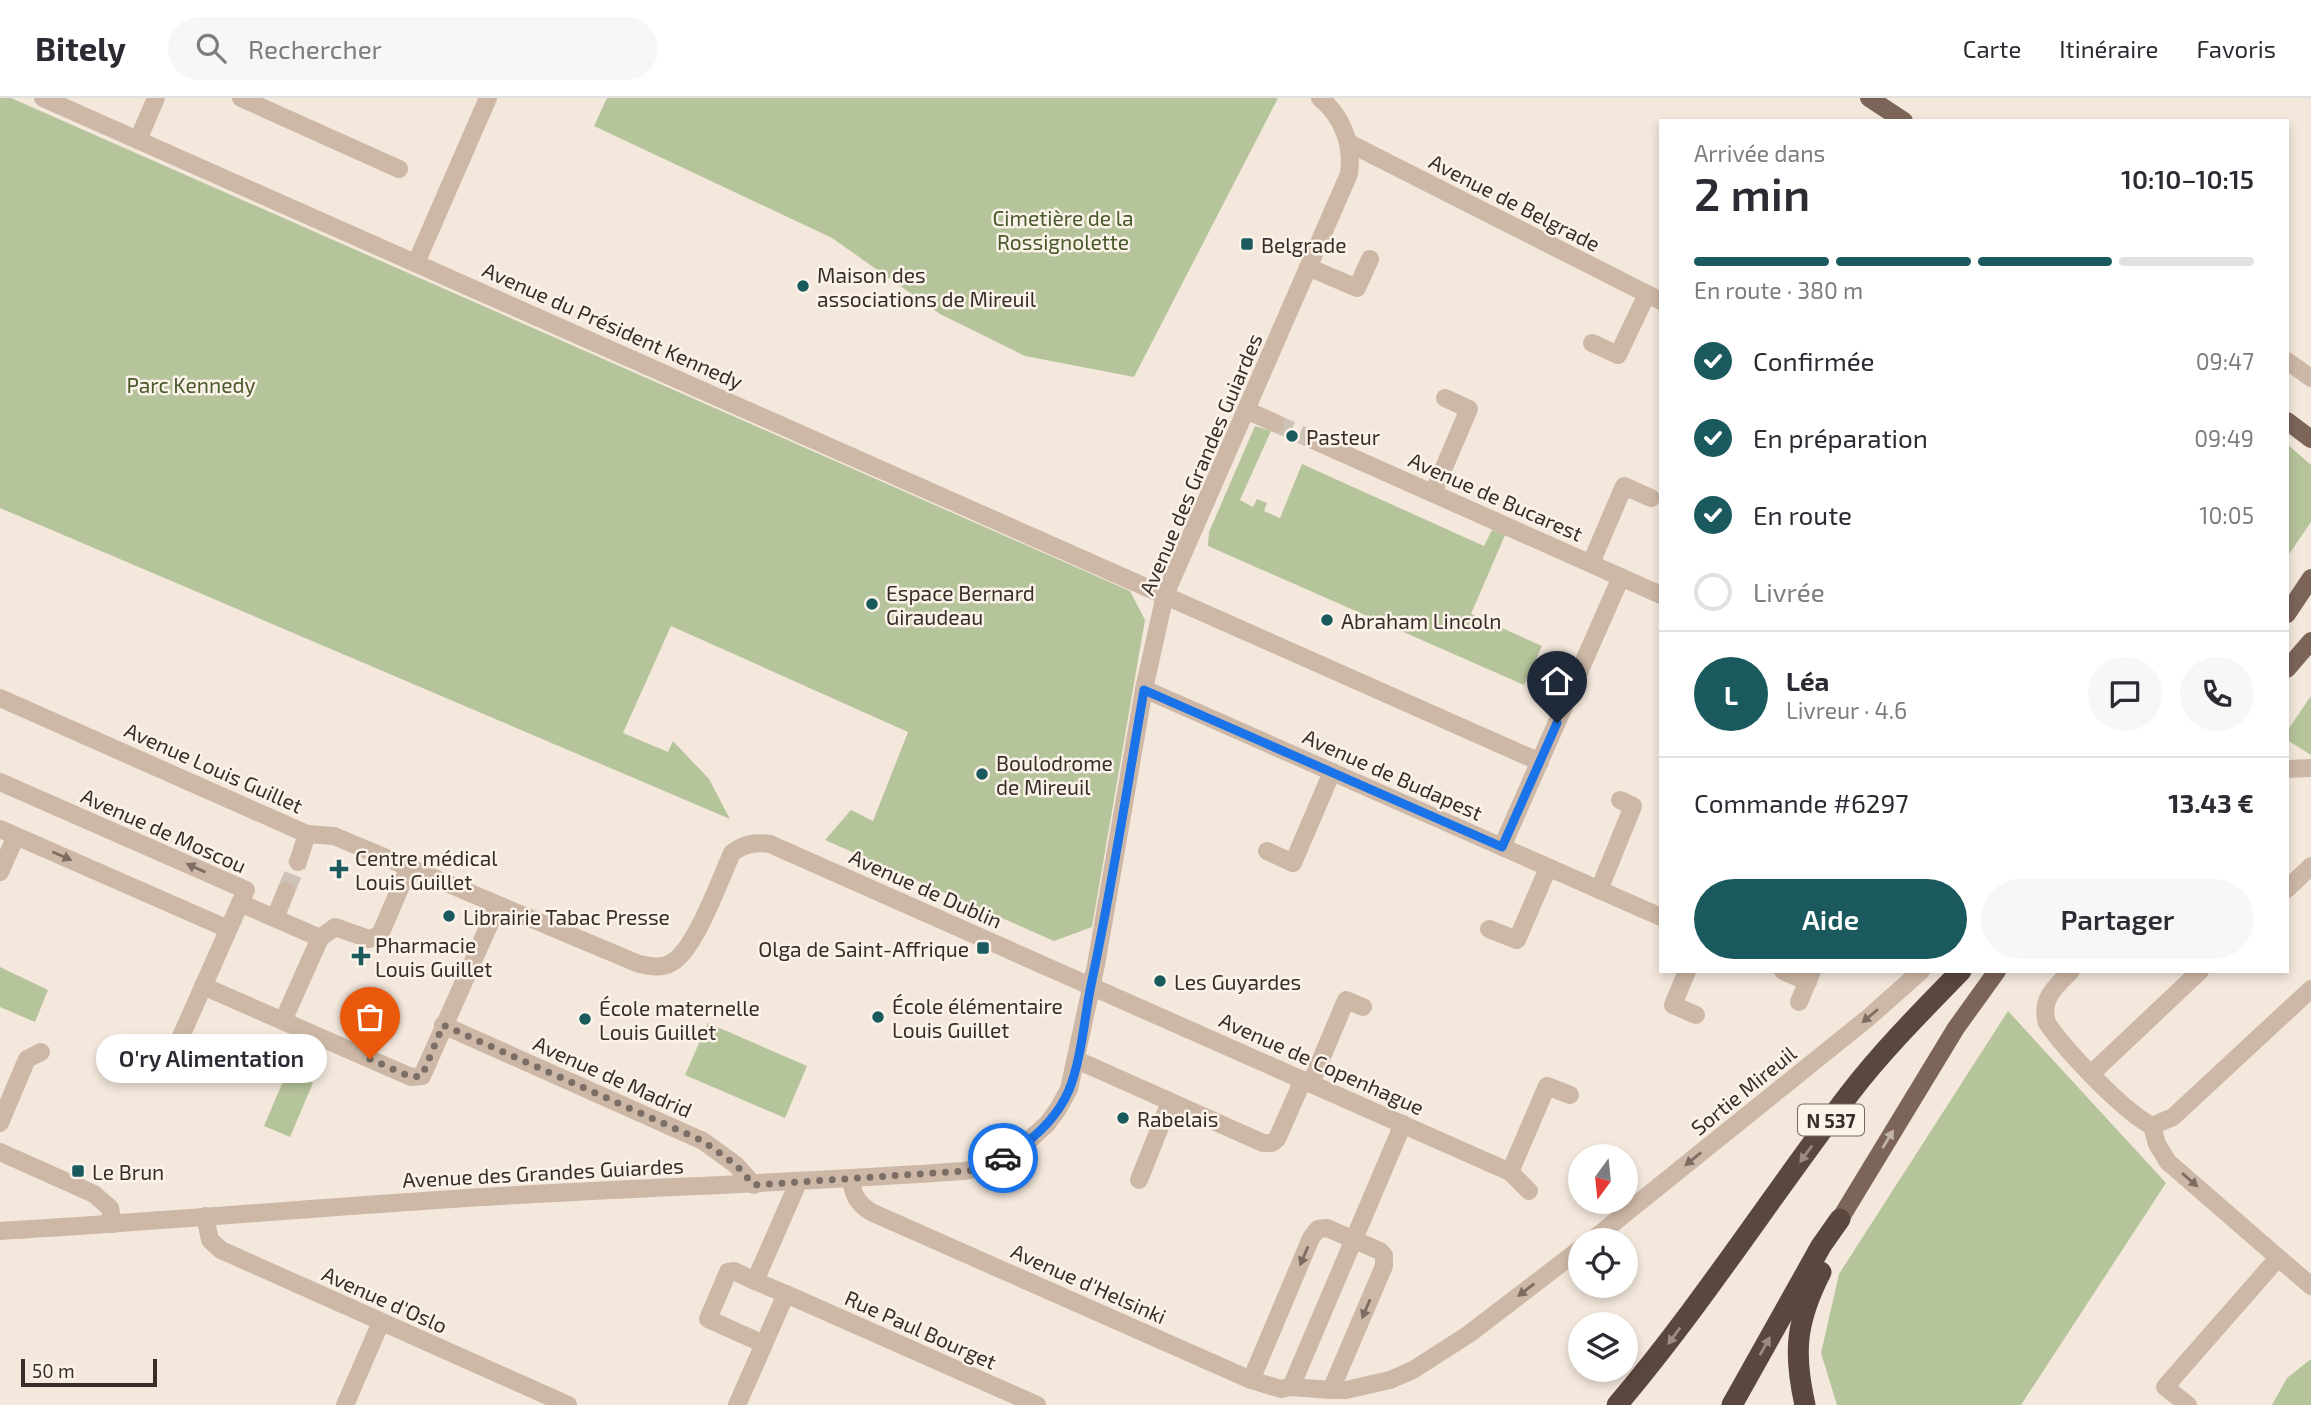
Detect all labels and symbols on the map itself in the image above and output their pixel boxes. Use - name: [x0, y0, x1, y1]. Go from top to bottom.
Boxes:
- street label: Avenue de Belgrade: [1425, 148, 1605, 256]
- park label: Cimetière de la Rossignolette: [992, 205, 1134, 254]
- place label: Belgrade: [1261, 232, 1347, 257]
- marker: Belgrade: [1239, 236, 1255, 252]
- street label: Avenue du Président Kennedy: [479, 256, 747, 394]
- place label: Maison des associations de Mireuil: [817, 262, 1037, 311]
- marker: Maison des associations de Mireuil: [795, 278, 811, 294]
- street label: Avenue des Grandes Guiardes: [1133, 329, 1267, 599]
- park label: Parc Kennedy: [126, 372, 256, 397]
- place label: Pasteur: [1306, 424, 1381, 449]
- marker: Pasteur: [1284, 428, 1300, 444]
- street label: Avenue de Bucarest: [1405, 446, 1587, 546]
- place label: Espace Bernard Giraudeau: [886, 580, 1035, 629]
- marker: Espace Bernard Giraudeau: [864, 596, 880, 612]
- place label: Abraham Lincoln: [1341, 608, 1501, 633]
- marker: Abraham Lincoln: [1319, 612, 1335, 628]
- pin: [1527, 651, 1587, 723]
- street label: Avenue Louis Guillet: [121, 716, 307, 818]
- street label: Avenue de Budapest: [1299, 723, 1487, 825]
- place label: Boulodrome de Mireuil: [996, 750, 1113, 799]
- marker: Boulodrome de Mireuil: [974, 766, 990, 782]
- street label: Avenue de Moscou: [78, 782, 250, 878]
- street label: Avenue de Dublin: [846, 843, 1006, 933]
- place label: Centre médical Louis Guillet: [355, 845, 498, 894]
- one-way arrow: [52, 851, 73, 862]
- marker: Centre médical Louis Guillet: [329, 859, 349, 879]
- one-way arrow: [186, 862, 206, 874]
- place label: Librairie Tabac Presse: [463, 904, 670, 929]
- marker: Librairie Tabac Presse: [441, 908, 457, 924]
- place label: Pharmacie Louis Guillet: [375, 932, 492, 981]
- place label: Olga de Saint-Affrique: [758, 936, 969, 961]
- marker: Olga de Saint-Affrique: [975, 940, 991, 956]
- marker: Pharmacie Louis Guillet: [353, 948, 369, 964]
- place label: Les Guyardes: [1174, 969, 1301, 994]
- marker: Les Guyardes: [1152, 973, 1168, 989]
- pin: [340, 987, 400, 1059]
- place label: École élémentaire Louis Guillet: [892, 993, 1063, 1042]
- place label: École maternelle Louis Guillet: [599, 995, 760, 1044]
- street label: Avenue de Copenhague: [1216, 1007, 1428, 1119]
- one-way arrow: [1861, 1008, 1878, 1023]
- marker: École élémentaire Louis Guillet: [870, 1009, 886, 1025]
- marker: École maternelle Louis Guillet: [577, 1011, 593, 1027]
- street label: Avenue de Madrid: [530, 1030, 696, 1122]
- callout: O'ry Alimentation: [97, 1034, 328, 1084]
- street label: Sortie Mireuil: [1685, 1040, 1801, 1140]
- road number: N 537: [1798, 1104, 1864, 1136]
- place label: Rabelais: [1137, 1106, 1218, 1131]
- marker: Rabelais: [1115, 1110, 1131, 1126]
- courier: [968, 1123, 1038, 1193]
- one-way arrow: [1882, 1130, 1895, 1149]
- north arrow: [1568, 1144, 1638, 1214]
- one-way arrow: [1799, 1145, 1813, 1163]
- one-way arrow: [1685, 1151, 1702, 1166]
- street label: Avenue des Grandes Guiardes: [402, 1152, 684, 1192]
- place label: Le Brun: [92, 1159, 164, 1184]
- marker: Le Brun: [70, 1163, 86, 1179]
- one-way arrow: [2181, 1172, 2198, 1187]
- street label: Avenue d'Helsinki: [1008, 1238, 1170, 1328]
- one-way arrow: [1298, 1246, 1309, 1267]
- street label: Avenue d'Oslo: [319, 1260, 451, 1338]
- one-way arrow: [1517, 1283, 1535, 1297]
- street label: Rue Paul Bourget: [841, 1284, 1001, 1374]
- one-way arrow: [1360, 1299, 1372, 1319]
- one-way arrow: [1667, 1326, 1681, 1345]
- one-way arrow: [1759, 1336, 1771, 1355]
- scale bar: [21, 1356, 158, 1388]

